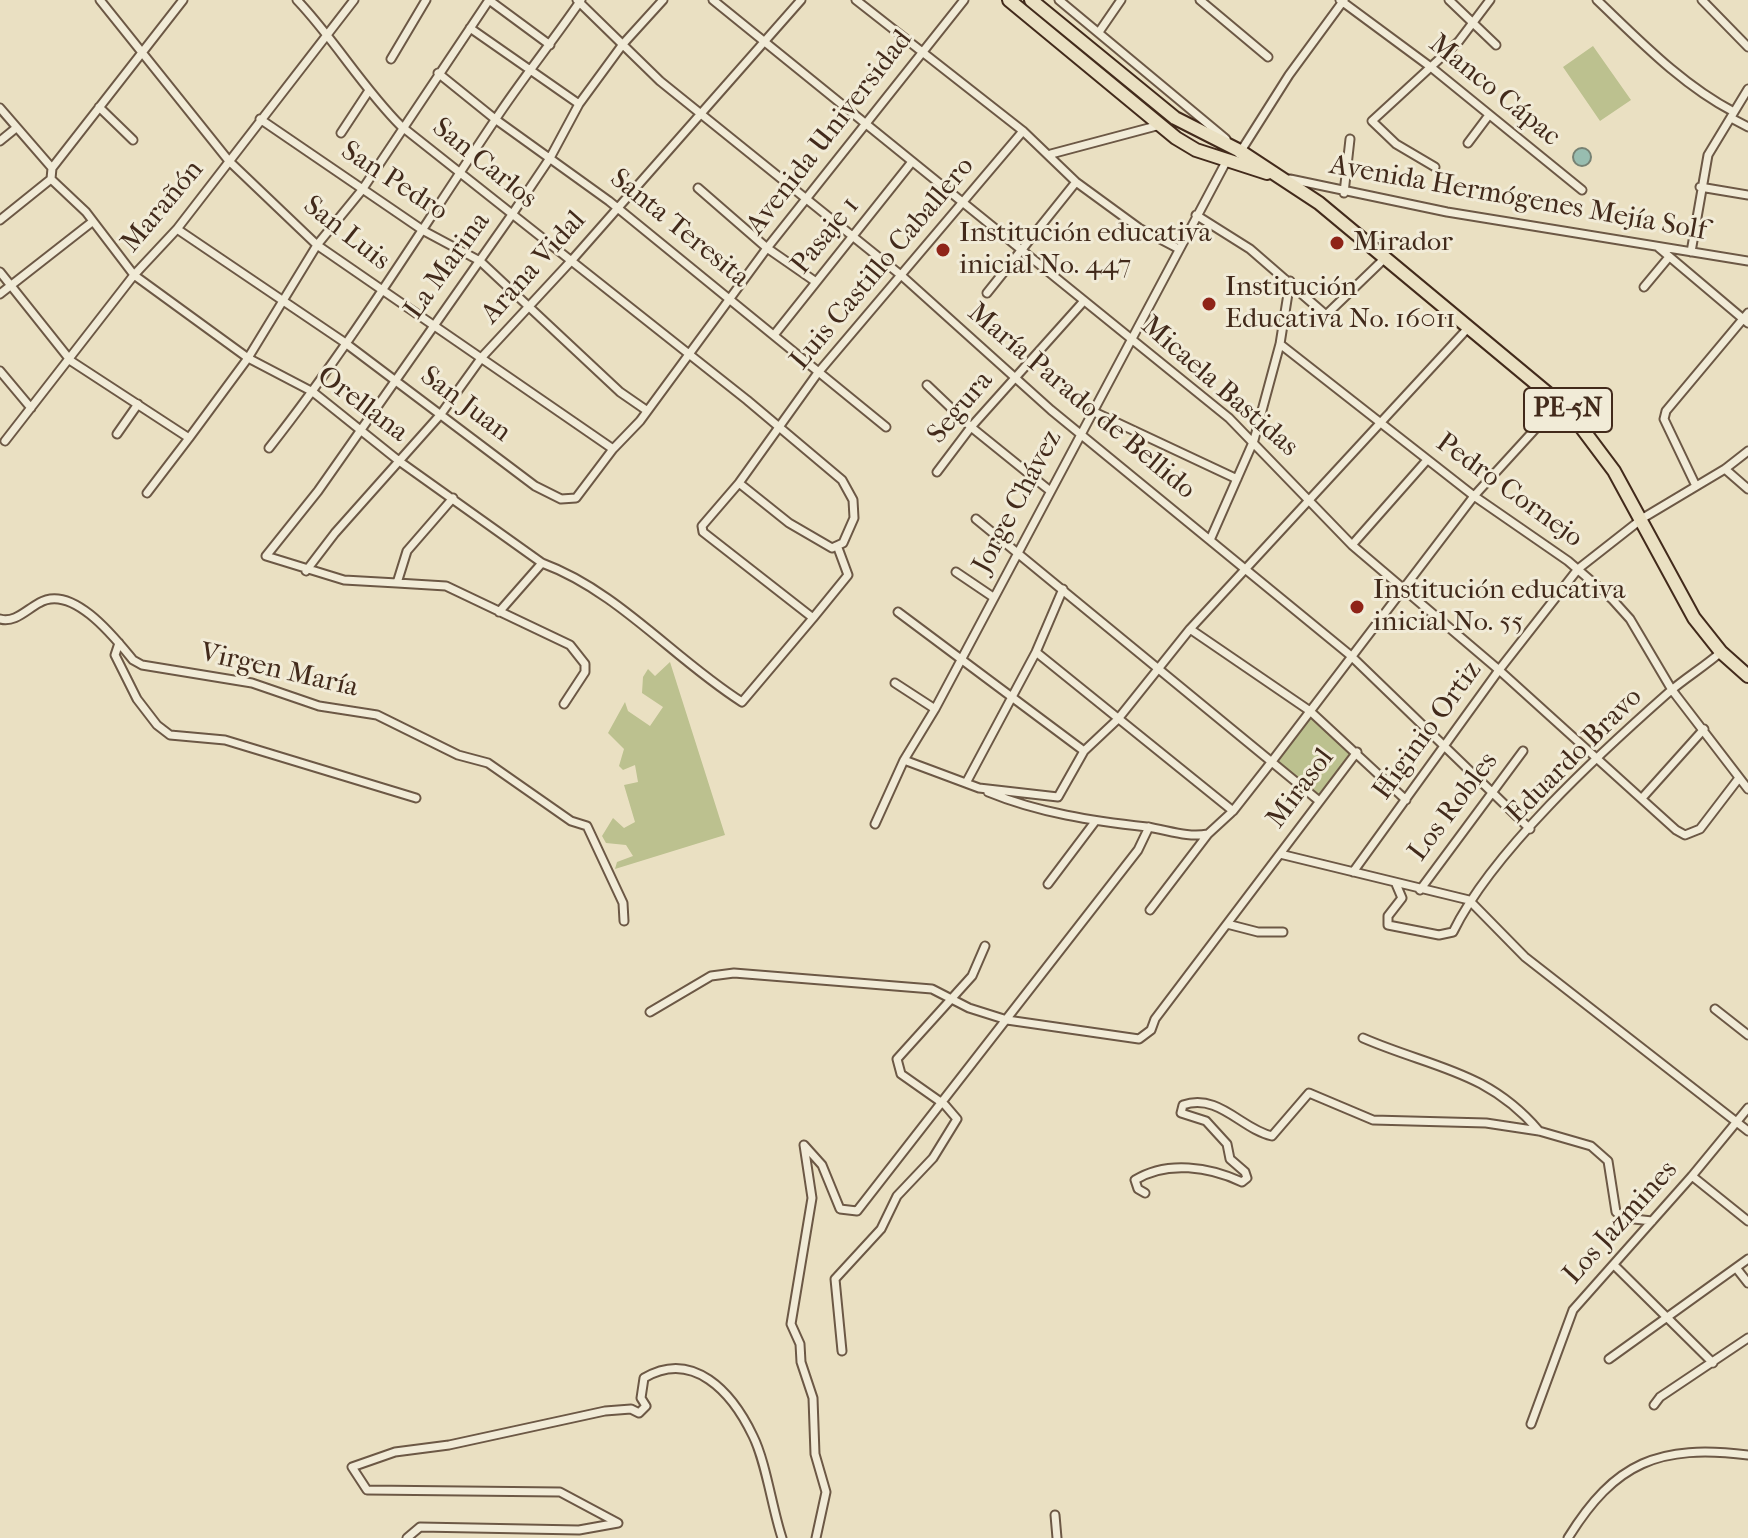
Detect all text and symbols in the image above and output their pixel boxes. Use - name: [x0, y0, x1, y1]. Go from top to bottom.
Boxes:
- street label: Avenida Universidad: [740, 24, 920, 242]
- street label: Manco Cápac: [1421, 28, 1567, 154]
- street label: San Carlos: [425, 112, 543, 216]
- street label: San Pedro: [334, 135, 454, 229]
- street label: Avenida Hermógenes Mejía Solf: [1327, 149, 1709, 249]
- street label: Luis Castillo Caballero: [784, 151, 982, 377]
- street label: Marañón: [115, 154, 211, 260]
- street label: Santa Teresita: [602, 163, 756, 295]
- street label: San Luis: [296, 190, 396, 278]
- street label: Pasaje 1: [785, 191, 867, 281]
- street label: Arana Vidal: [475, 205, 593, 331]
- street label: La Marina: [398, 206, 498, 326]
- place label: Institución educativa inicial No. 447: [959, 217, 1212, 283]
- place label: Mirador: [1353, 226, 1453, 260]
- marker: Mirador: [1328, 234, 1346, 252]
- marker: Institución educativa inicial No. 447: [934, 241, 952, 259]
- place label: Institución Educativa No. 16011: [1225, 271, 1455, 337]
- marker: Institución Educativa No. 16011: [1200, 295, 1218, 313]
- street label: María Parado de Bellido: [960, 297, 1202, 507]
- street label: Micaela Bastidas: [1133, 310, 1305, 464]
- street label: Orellana: [310, 360, 414, 450]
- street label: San Juan: [413, 360, 517, 450]
- street label: Segura: [921, 365, 1001, 451]
- road number: PE-5N: [1524, 388, 1612, 432]
- street label: Jorge Chávez: [966, 425, 1070, 579]
- street label: Pedro Cornejo: [1429, 426, 1589, 556]
- place label: Institución educativa inicial No. 55: [1373, 574, 1626, 640]
- marker: Institución educativa inicial No. 55: [1348, 598, 1366, 616]
- street label: Virgen María: [197, 637, 361, 705]
- street label: Higinio Ortiz: [1366, 655, 1490, 807]
- street label: Eduardo Bravo: [1500, 681, 1650, 831]
- street label: Mirasol: [1260, 743, 1342, 835]
- street label: Los Robles: [1402, 746, 1506, 868]
- street label: Los Jazmines: [1557, 1154, 1685, 1292]

